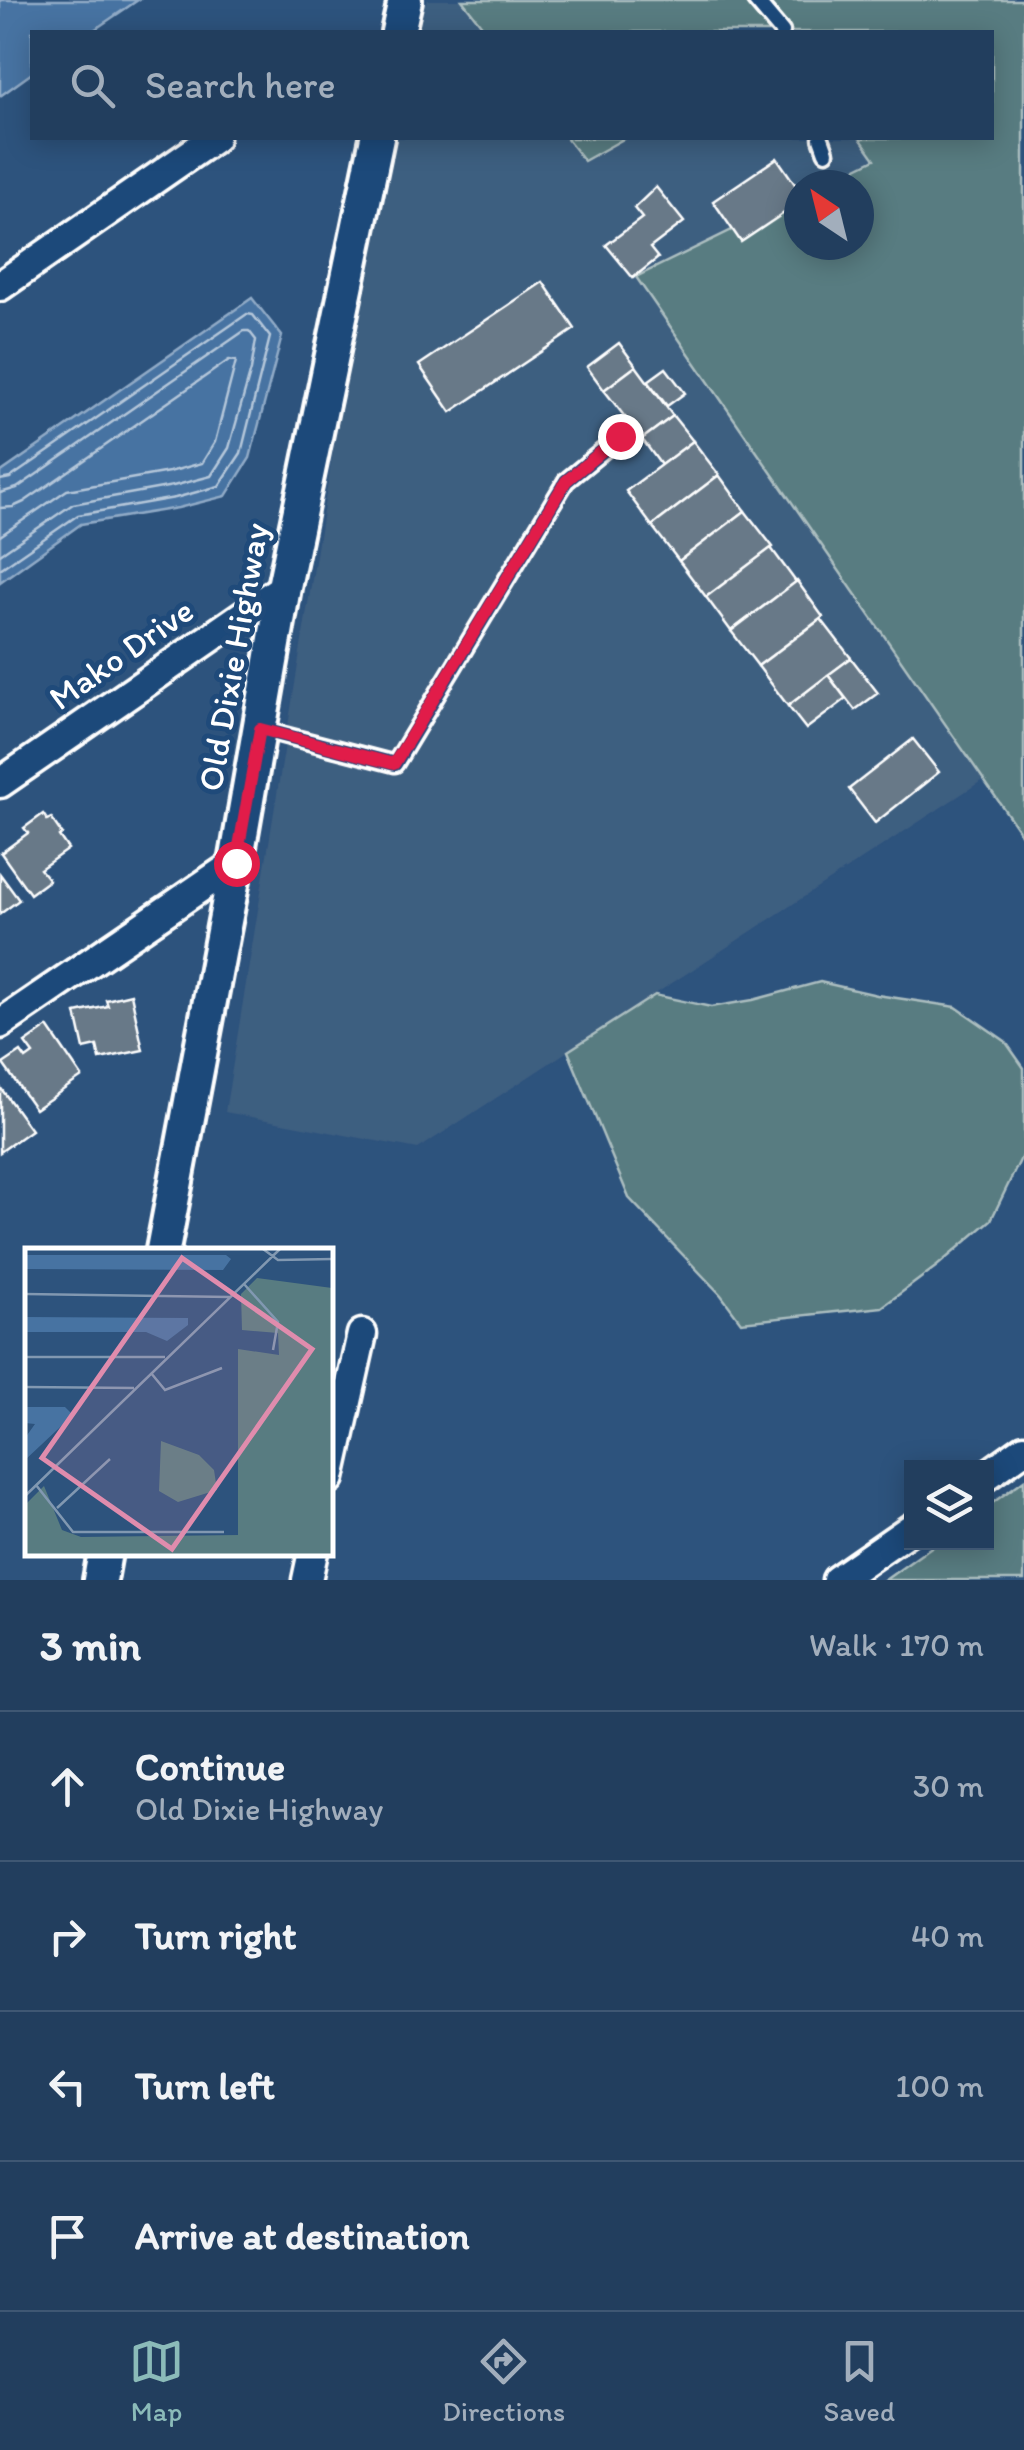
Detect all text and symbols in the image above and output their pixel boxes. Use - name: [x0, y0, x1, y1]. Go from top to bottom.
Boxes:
- search box: [30, 30, 994, 140]
- icon: search: [65, 58, 120, 113]
- text: Search here: [145, 62, 336, 108]
- north arrow: [784, 170, 874, 260]
- route end: [598, 414, 644, 460]
- street label: Old Dixie Highway: [189, 520, 277, 794]
- street label: Mako Drive: [41, 589, 201, 719]
- route start: [214, 841, 260, 887]
- inset map: [25, 1248, 332, 1555]
- map controls: [904, 1460, 994, 1550]
- button: layers: [904, 1460, 994, 1550]
- text: 3 min: [40, 1620, 141, 1671]
- text: Walk · 170 m: [809, 1626, 984, 1664]
- text: Continue: [135, 1744, 285, 1790]
- icon: ahead: [40, 1759, 95, 1814]
- text: 30 m: [913, 1767, 984, 1805]
- text: Old Dixie Highway: [135, 1790, 383, 1828]
- icon: right: [40, 1909, 95, 1964]
- text: Turn right: [135, 1913, 297, 1959]
- text: 40 m: [911, 1917, 984, 1955]
- icon: left: [40, 2059, 95, 2114]
- text: Turn left: [135, 2063, 275, 2109]
- text: 100 m: [896, 2067, 984, 2105]
- icon: arrive: [40, 2209, 95, 2264]
- text: Arrive at destination: [135, 2213, 470, 2259]
- tab: Map: [129, 2334, 184, 2428]
- tab: Directions: [442, 2334, 565, 2428]
- tab: Saved: [823, 2334, 895, 2428]

